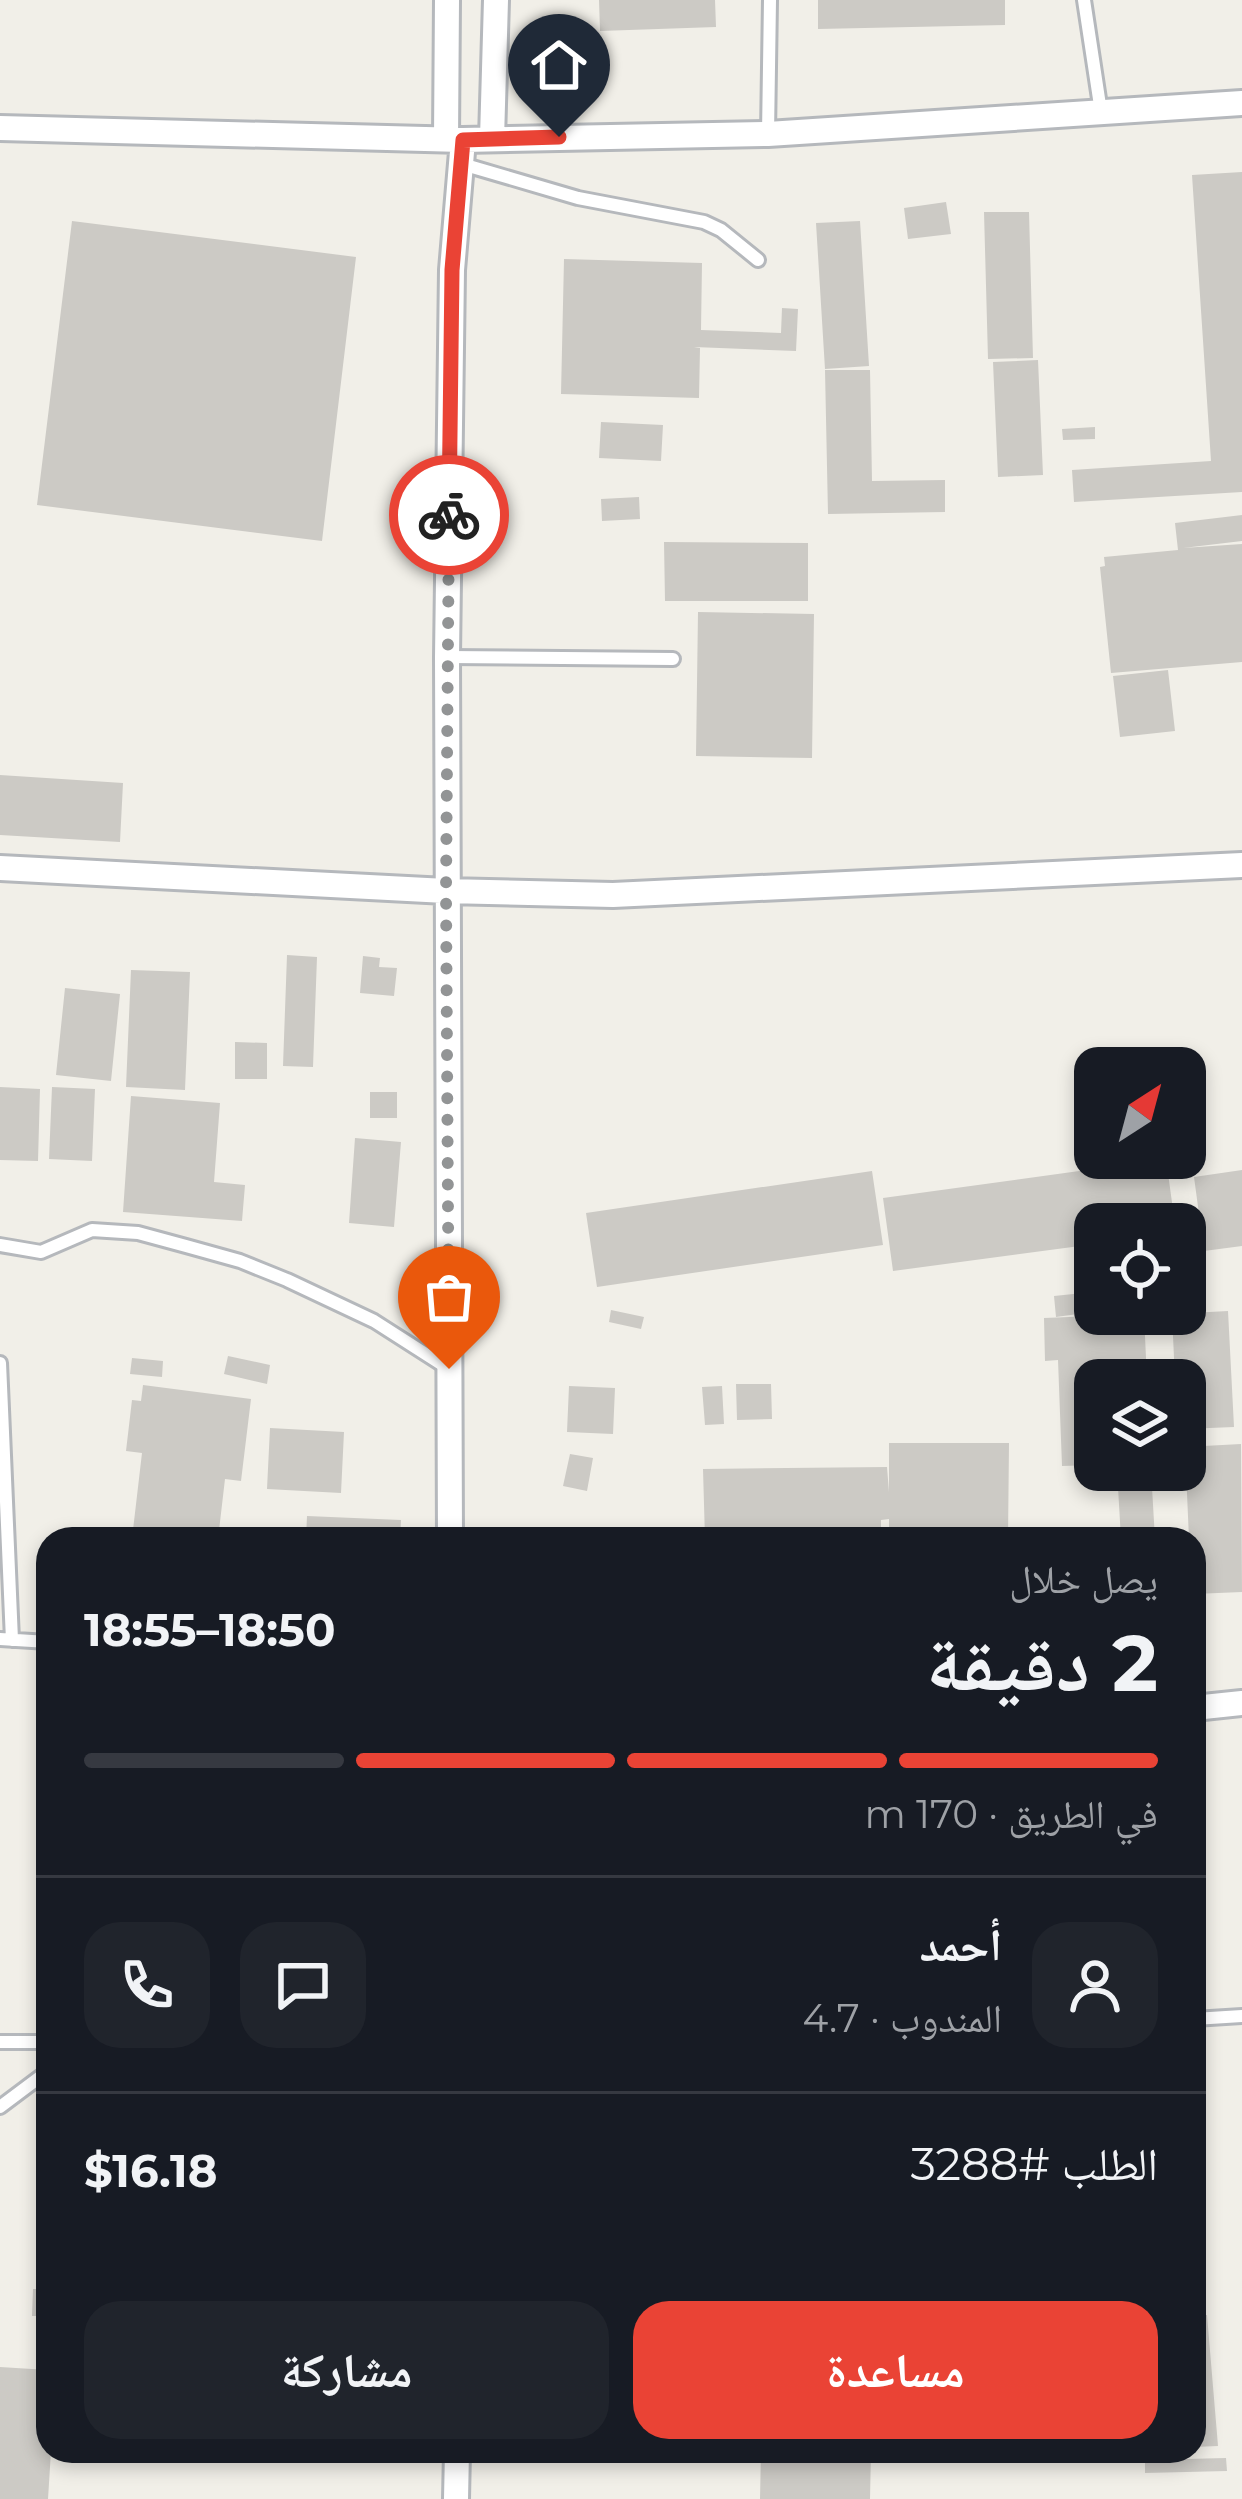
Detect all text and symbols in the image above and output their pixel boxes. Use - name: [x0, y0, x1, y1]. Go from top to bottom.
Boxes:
- pin: [508, 14, 610, 137]
- icon: home: [526, 32, 592, 98]
- courier: [389, 455, 509, 575]
- icon: bike: [416, 482, 482, 548]
- north arrow: [1074, 1047, 1206, 1179]
- map controls: [1074, 1047, 1206, 1491]
- button: locate: [1074, 1203, 1206, 1335]
- pin: [398, 1246, 500, 1369]
- icon: bag: [416, 1264, 482, 1330]
- button: layers: [1074, 1359, 1206, 1491]
- text: يصل خلال: [1009, 1555, 1158, 1603]
- text: 18:50–18:55: [84, 1602, 335, 1657]
- text: 2 دقيقة: [926, 1615, 1158, 1711]
- text: في الطريق · 170 m: [864, 1790, 1158, 1838]
- text: أحمد: [920, 1917, 1002, 1972]
- button: phone: [84, 1922, 210, 2048]
- button: chat: [240, 1922, 366, 2048]
- button: person: [1032, 1922, 1158, 2048]
- text: المندوب · 4.7: [803, 1994, 1002, 2042]
- text: الطلب #3288: [910, 2136, 1158, 2191]
- text: $16.18: [84, 2143, 217, 2198]
- button: مشاركة: [84, 2301, 609, 2439]
- button: مساعدة: [633, 2301, 1158, 2439]

